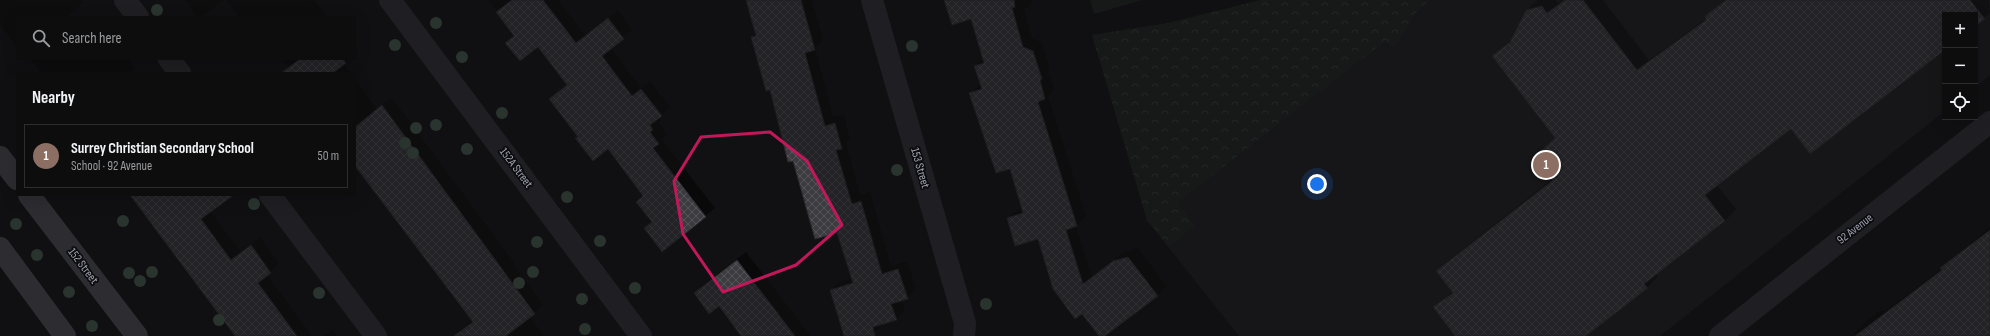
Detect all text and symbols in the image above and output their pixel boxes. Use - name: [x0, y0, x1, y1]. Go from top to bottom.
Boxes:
- map controls: [1942, 12, 1978, 120]
- button: +: [1942, 12, 1978, 48]
- search box: [16, 16, 356, 60]
- icon: search: [30, 27, 52, 49]
- text: Search here: [62, 29, 122, 48]
- button: −: [1942, 48, 1978, 84]
- button: locate: [1942, 84, 1978, 120]
- text: Nearby: [32, 88, 75, 108]
- text: Surrey Christian Secondary School: [71, 139, 254, 158]
- street label: 152A Street: [496, 145, 536, 191]
- street label: 153 Street: [907, 146, 933, 190]
- text: 1: [43, 148, 49, 164]
- text: 50 m: [318, 148, 339, 164]
- pin: 1: [1533, 150, 1559, 180]
- text: School · 92 Avenue: [71, 158, 152, 174]
- your location: [1307, 174, 1327, 194]
- street label: 92 Avenue: [1834, 210, 1876, 248]
- street label: 152 Street: [65, 245, 102, 287]

